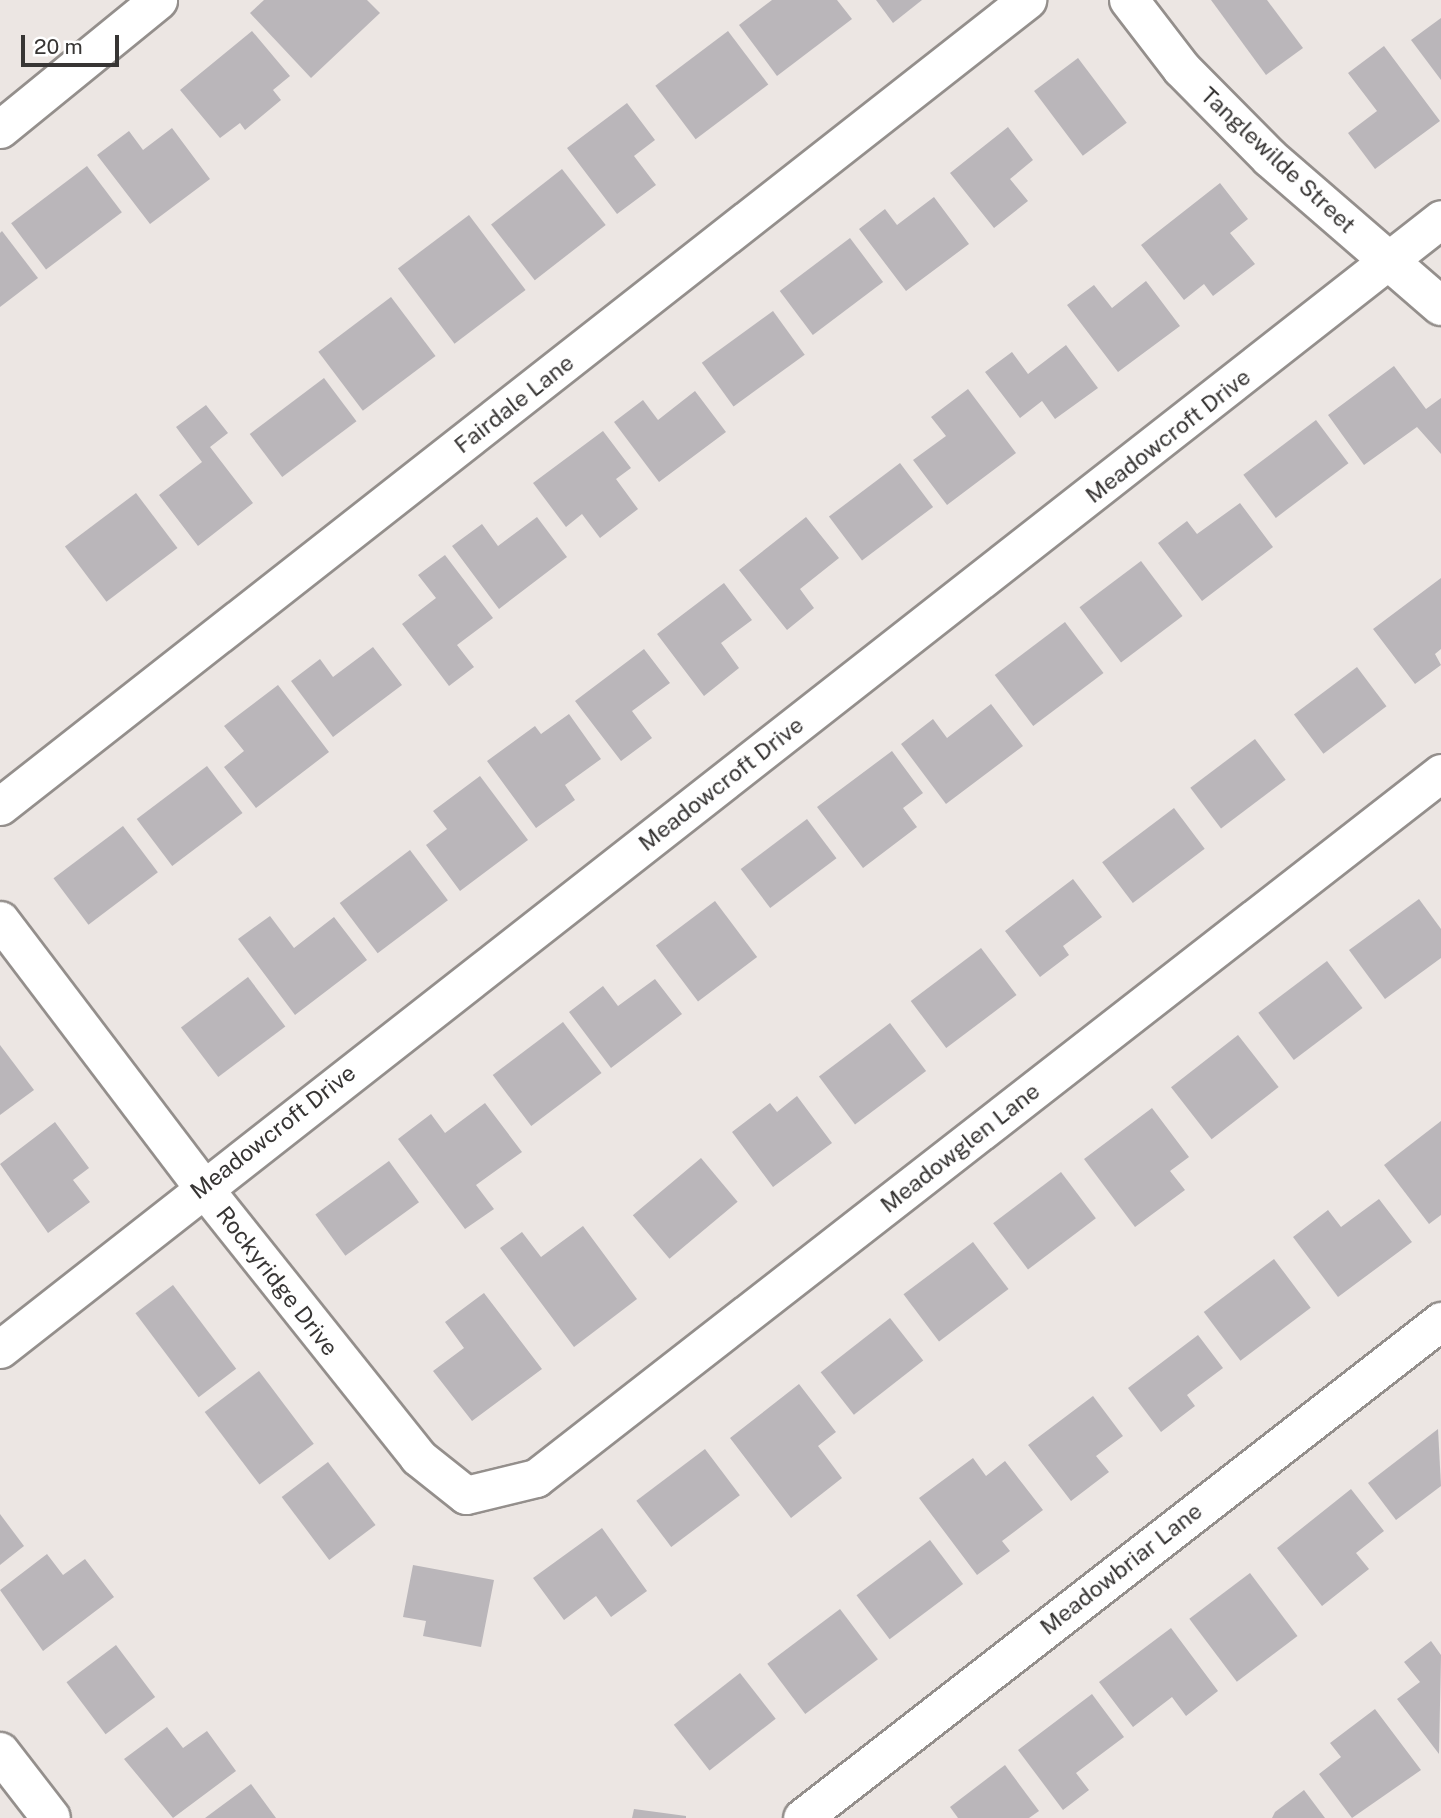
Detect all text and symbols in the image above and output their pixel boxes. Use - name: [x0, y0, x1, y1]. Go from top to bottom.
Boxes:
- scale bar: [24, 21, 122, 65]
- text: 20 m: [34, 34, 83, 59]
- street label: Tanglewilde Street: [1195, 81, 1361, 239]
- street label: Fairdale Lane: [449, 349, 579, 459]
- street label: Meadowcroft Drive: [1080, 363, 1256, 509]
- street label: Meadowcroft Drive: [633, 711, 809, 857]
- street label: Meadowcroft Drive: [185, 1059, 361, 1205]
- street label: Meadowglen Lane: [875, 1077, 1045, 1219]
- street label: Rockyridge Drive: [210, 1201, 344, 1361]
- street label: Meadowbriar Lane: [1035, 1497, 1207, 1641]

